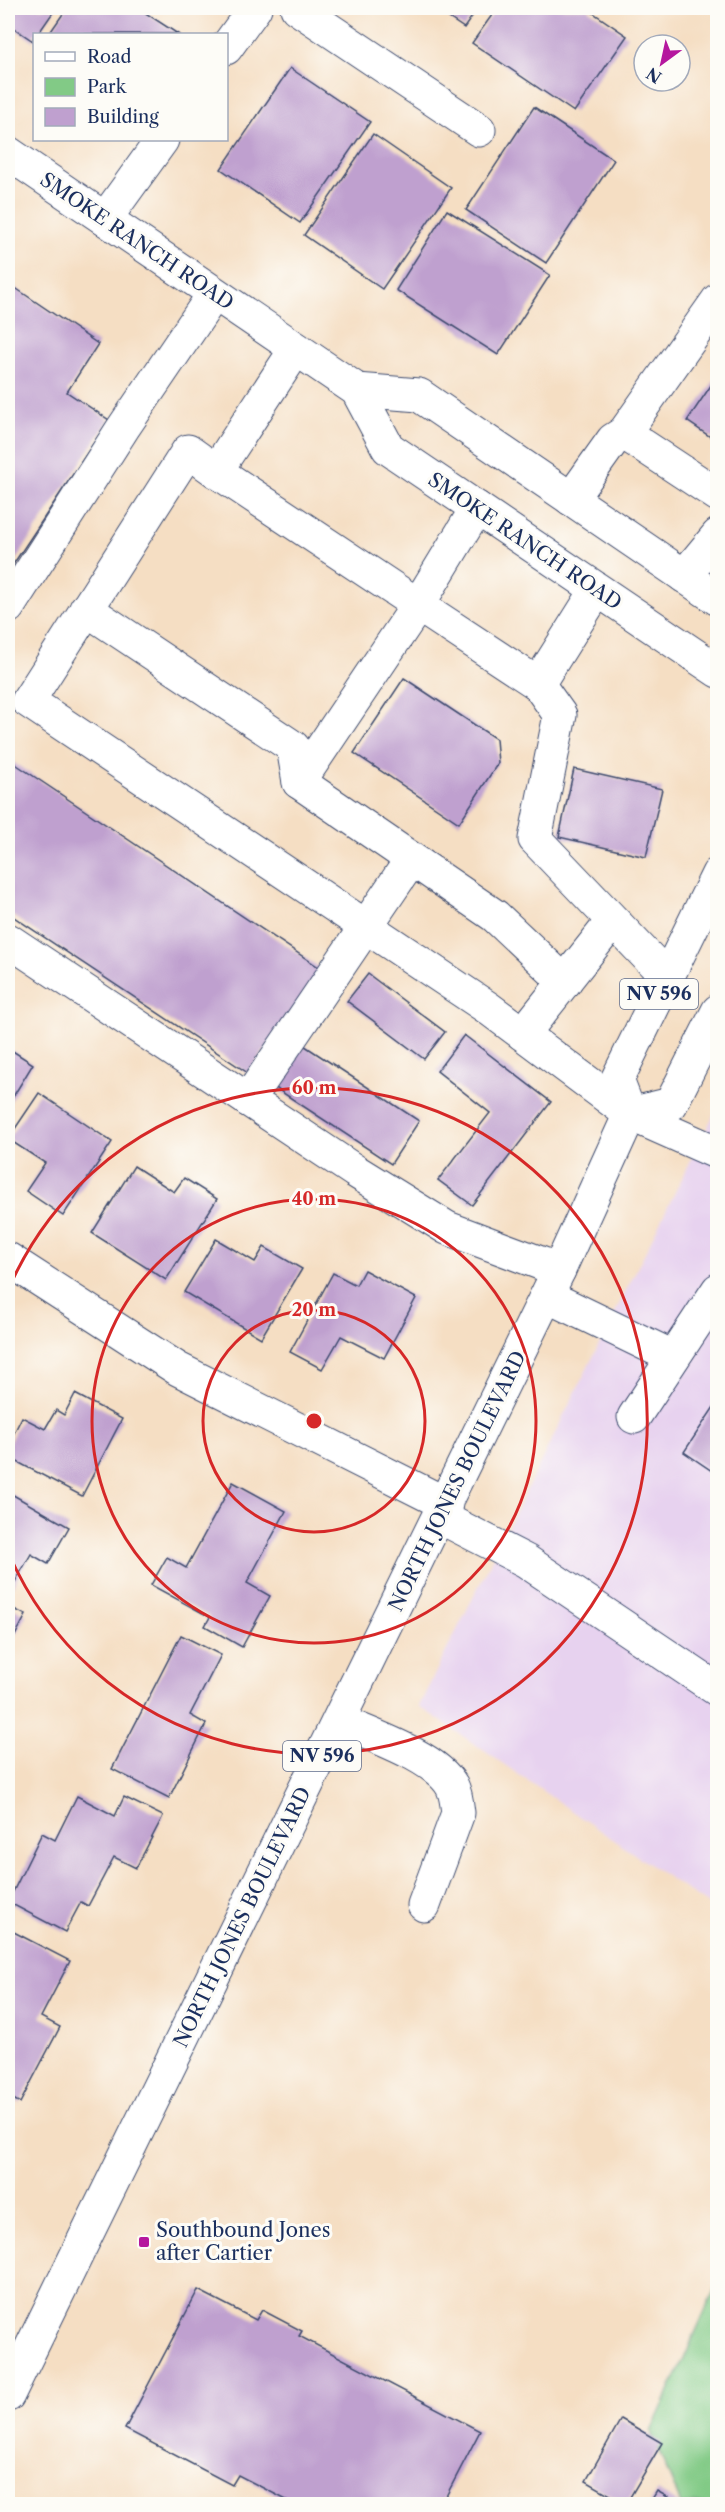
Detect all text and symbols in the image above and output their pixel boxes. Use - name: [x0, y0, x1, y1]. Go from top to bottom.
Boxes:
- legend: [33, 33, 228, 141]
- north arrow: [632, 33, 692, 93]
- text: Road: [87, 46, 132, 68]
- text: N: [642, 63, 665, 88]
- text: Park: [87, 76, 128, 98]
- text: Building: [87, 106, 159, 128]
- street label: SMOKE RANCH ROAD: [36, 167, 238, 315]
- street label: SMOKE RANCH ROAD: [424, 467, 626, 615]
- road number: NV 596: [620, 979, 698, 1009]
- text: 60 m: [292, 1077, 336, 1099]
- text: 40 m: [292, 1188, 336, 1210]
- text: 20 m: [292, 1299, 336, 1321]
- street label: NORTH JONES BOULEVARD: [383, 1347, 531, 1615]
- centre of rings: [304, 1411, 324, 1431]
- road number: NV 596: [283, 1741, 361, 1771]
- street label: NORTH JONES BOULEVARD: [168, 1783, 316, 2051]
- place label: Southbound Jones after Cartier: [156, 2218, 330, 2265]
- marker: Southbound Jones after Cartier: [137, 2235, 151, 2249]

